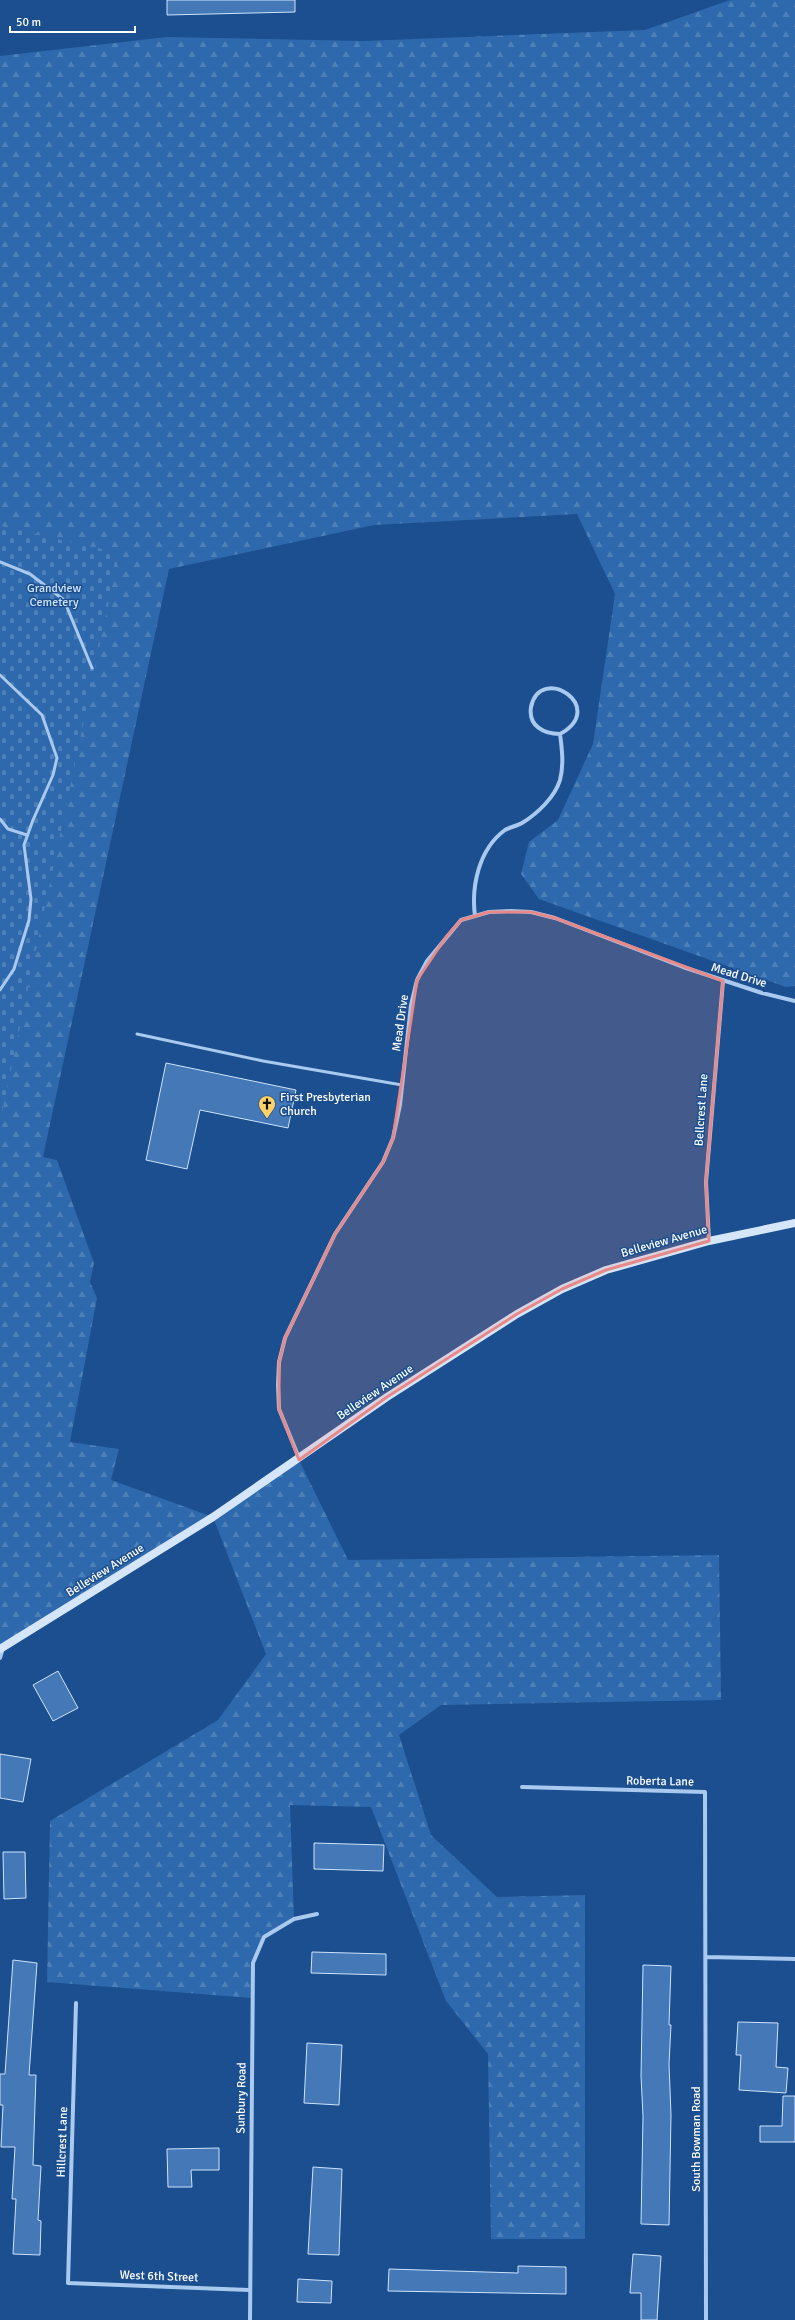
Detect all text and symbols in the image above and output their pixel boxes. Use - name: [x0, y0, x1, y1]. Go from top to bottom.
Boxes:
- scale bar: [10, 8, 135, 34]
- text: 50 m: [16, 15, 41, 30]
- park label: Grandview Cemetery: [27, 581, 81, 610]
- street label: Mead Drive: [709, 960, 769, 991]
- street label: Mead Drive: [389, 994, 412, 1053]
- street label: Bellcrest Lane: [691, 1073, 712, 1147]
- place label: First Presbyterian Church: [280, 1090, 371, 1119]
- church icon: First Presbyterian Church: [257, 1094, 277, 1119]
- street label: Belleview Avenue: [619, 1222, 709, 1261]
- street label: Belleview Avenue: [334, 1361, 416, 1424]
- street label: Belleview Avenue: [63, 1540, 147, 1600]
- street label: Roberta Lane: [626, 1773, 694, 1790]
- street label: Sunbury Road: [233, 2062, 250, 2134]
- street label: South Bowman Road: [689, 2086, 704, 2192]
- street label: Hillcrest Lane: [54, 2106, 71, 2178]
- street label: West 6th Street: [119, 2268, 199, 2285]

